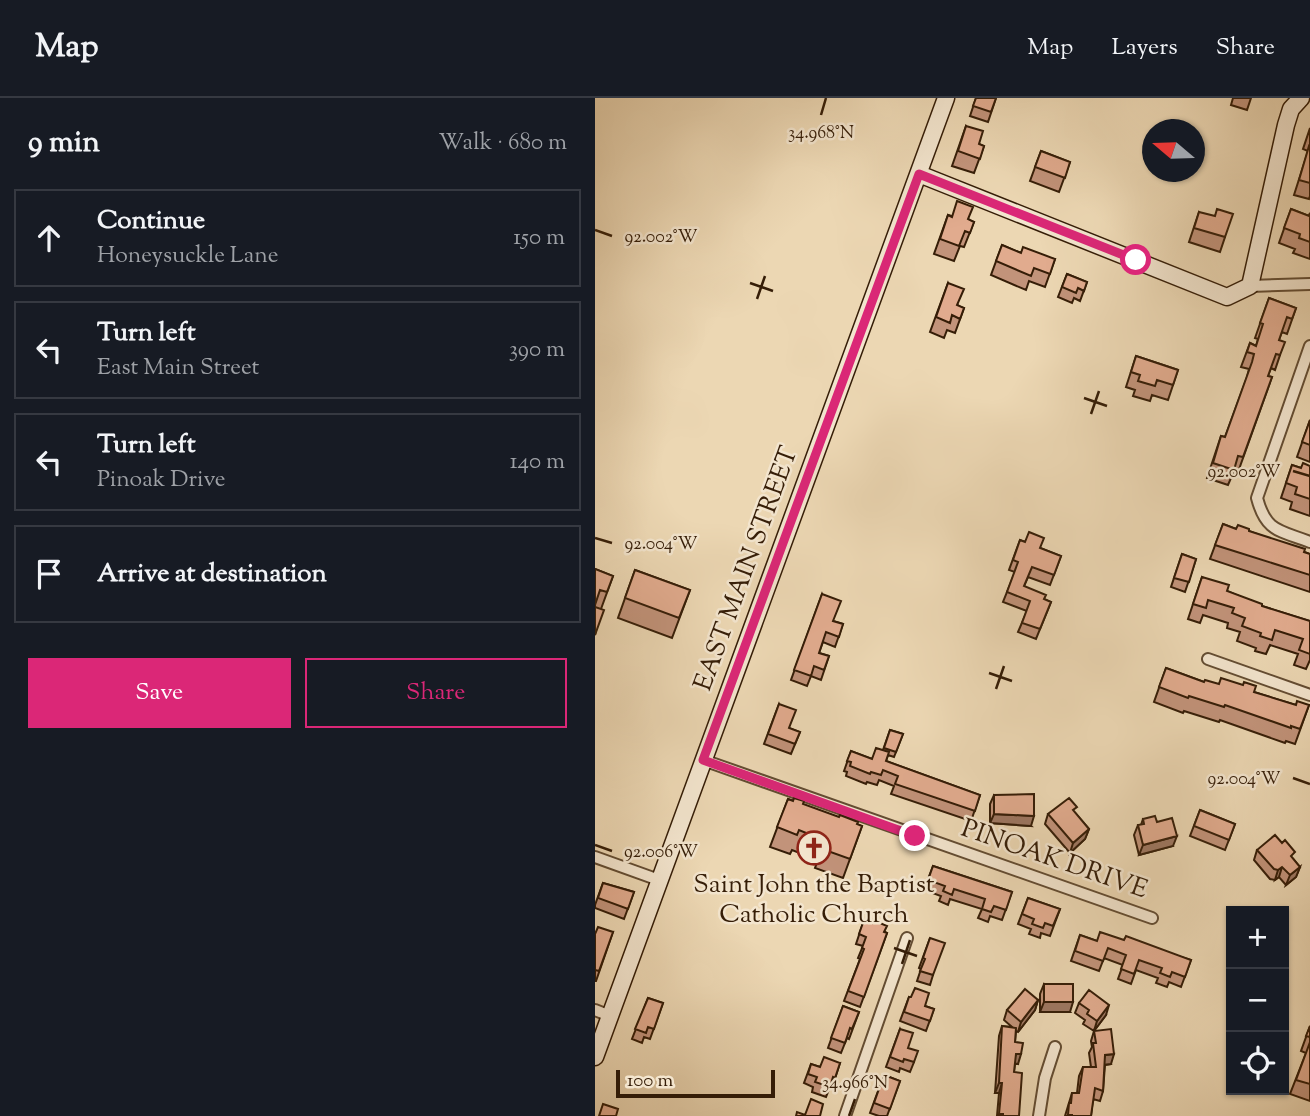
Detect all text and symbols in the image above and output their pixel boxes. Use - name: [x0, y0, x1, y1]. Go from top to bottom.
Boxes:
- text: Map: [35, 24, 99, 72]
- text: Map: [1027, 31, 1073, 65]
- text: Layers: [1111, 31, 1178, 65]
- text: Share: [1216, 31, 1275, 65]
- north arrow: [1142, 119, 1205, 182]
- text: 34.968°N: [788, 121, 854, 147]
- text: 9 min: [28, 122, 100, 165]
- text: Walk · 680 m: [438, 127, 567, 160]
- text: Continue: [97, 203, 205, 240]
- icon: ahead: [30, 219, 68, 257]
- text: 150 m: [513, 222, 565, 255]
- text: 92.002°W: [625, 225, 697, 251]
- text: Honeysuckle Lane: [97, 240, 278, 273]
- route start: [1120, 244, 1151, 275]
- text: Turn left: [97, 315, 196, 352]
- icon: left: [30, 331, 68, 369]
- text: 390 m: [509, 334, 565, 367]
- text: East Main Street: [97, 352, 259, 385]
- text: Turn left: [97, 427, 196, 464]
- street label: EAST MAIN STREET: [686, 442, 808, 696]
- icon: left: [30, 443, 68, 481]
- text: 140 m: [510, 446, 565, 479]
- text: 92.002°W: [1208, 460, 1280, 486]
- text: Pinoak Drive: [97, 464, 226, 497]
- text: 92.004°W: [625, 532, 697, 558]
- icon: arrive: [30, 555, 68, 593]
- text: Arrive at destination: [97, 556, 327, 593]
- button: Save: [28, 658, 291, 728]
- button: Share: [305, 658, 567, 728]
- text: 92.004°W: [1208, 767, 1280, 793]
- street label: PINOAK DRIVE: [956, 811, 1152, 909]
- route end: [899, 820, 930, 851]
- church icon: Saint John the Baptist Catholic Church: [795, 829, 833, 867]
- text: 92.006°W: [624, 840, 698, 866]
- place label: Saint John the Baptist Catholic Church: [693, 867, 935, 934]
- map controls: [1226, 906, 1289, 1095]
- button: +: [1226, 906, 1289, 969]
- button: −: [1226, 969, 1289, 1032]
- button: locate: [1226, 1032, 1289, 1095]
- scale bar: [616, 1067, 775, 1099]
- text: 100 m: [627, 1068, 673, 1095]
- text: 34.966°N: [822, 1071, 888, 1097]

